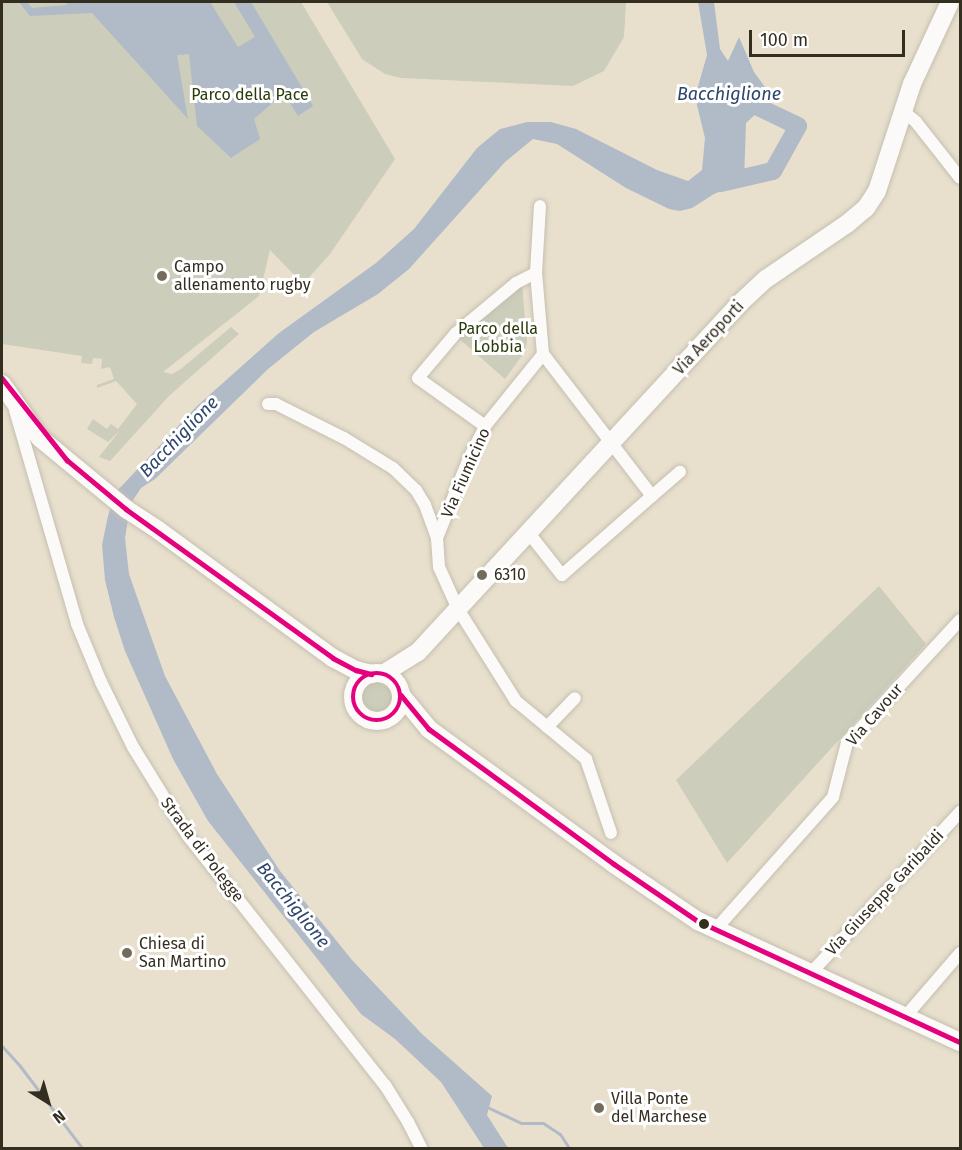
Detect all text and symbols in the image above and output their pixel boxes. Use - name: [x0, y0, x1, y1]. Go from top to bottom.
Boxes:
- scale bar: [752, 18, 908, 56]
- text: 100 m: [760, 29, 808, 51]
- water label: Bacchiglione: [677, 83, 781, 105]
- park label: Parco della Pace: [191, 85, 309, 105]
- place label: Campo allenamento rugby: [174, 257, 311, 295]
- marker: Campo allenamento rugby: [155, 269, 169, 283]
- street label: Via Aeroporti: [670, 297, 748, 379]
- park label: Parco della Lobbia: [458, 319, 538, 357]
- water label: Bacchiglione: [135, 392, 223, 482]
- street label: Via Fiumicino: [438, 425, 494, 521]
- place label: 6310: [494, 565, 526, 585]
- marker: 6310: [475, 568, 489, 582]
- street label: Via Cavour: [843, 680, 907, 750]
- street label: Strada di Polegge: [156, 794, 248, 906]
- street label: Via Giuseppe Garibaldi: [822, 826, 948, 960]
- water label: Bacchiglione: [252, 858, 334, 952]
- unlabelled marker: [698, 918, 710, 930]
- place label: Chiesa di San Martino: [139, 934, 226, 972]
- marker: Chiesa di San Martino: [120, 946, 134, 960]
- north arrow: [18, 1072, 78, 1132]
- place label: Villa Ponte del Marchese: [611, 1089, 707, 1127]
- marker: Villa Ponte del Marchese: [592, 1101, 606, 1115]
- text: N: [49, 1106, 69, 1128]

